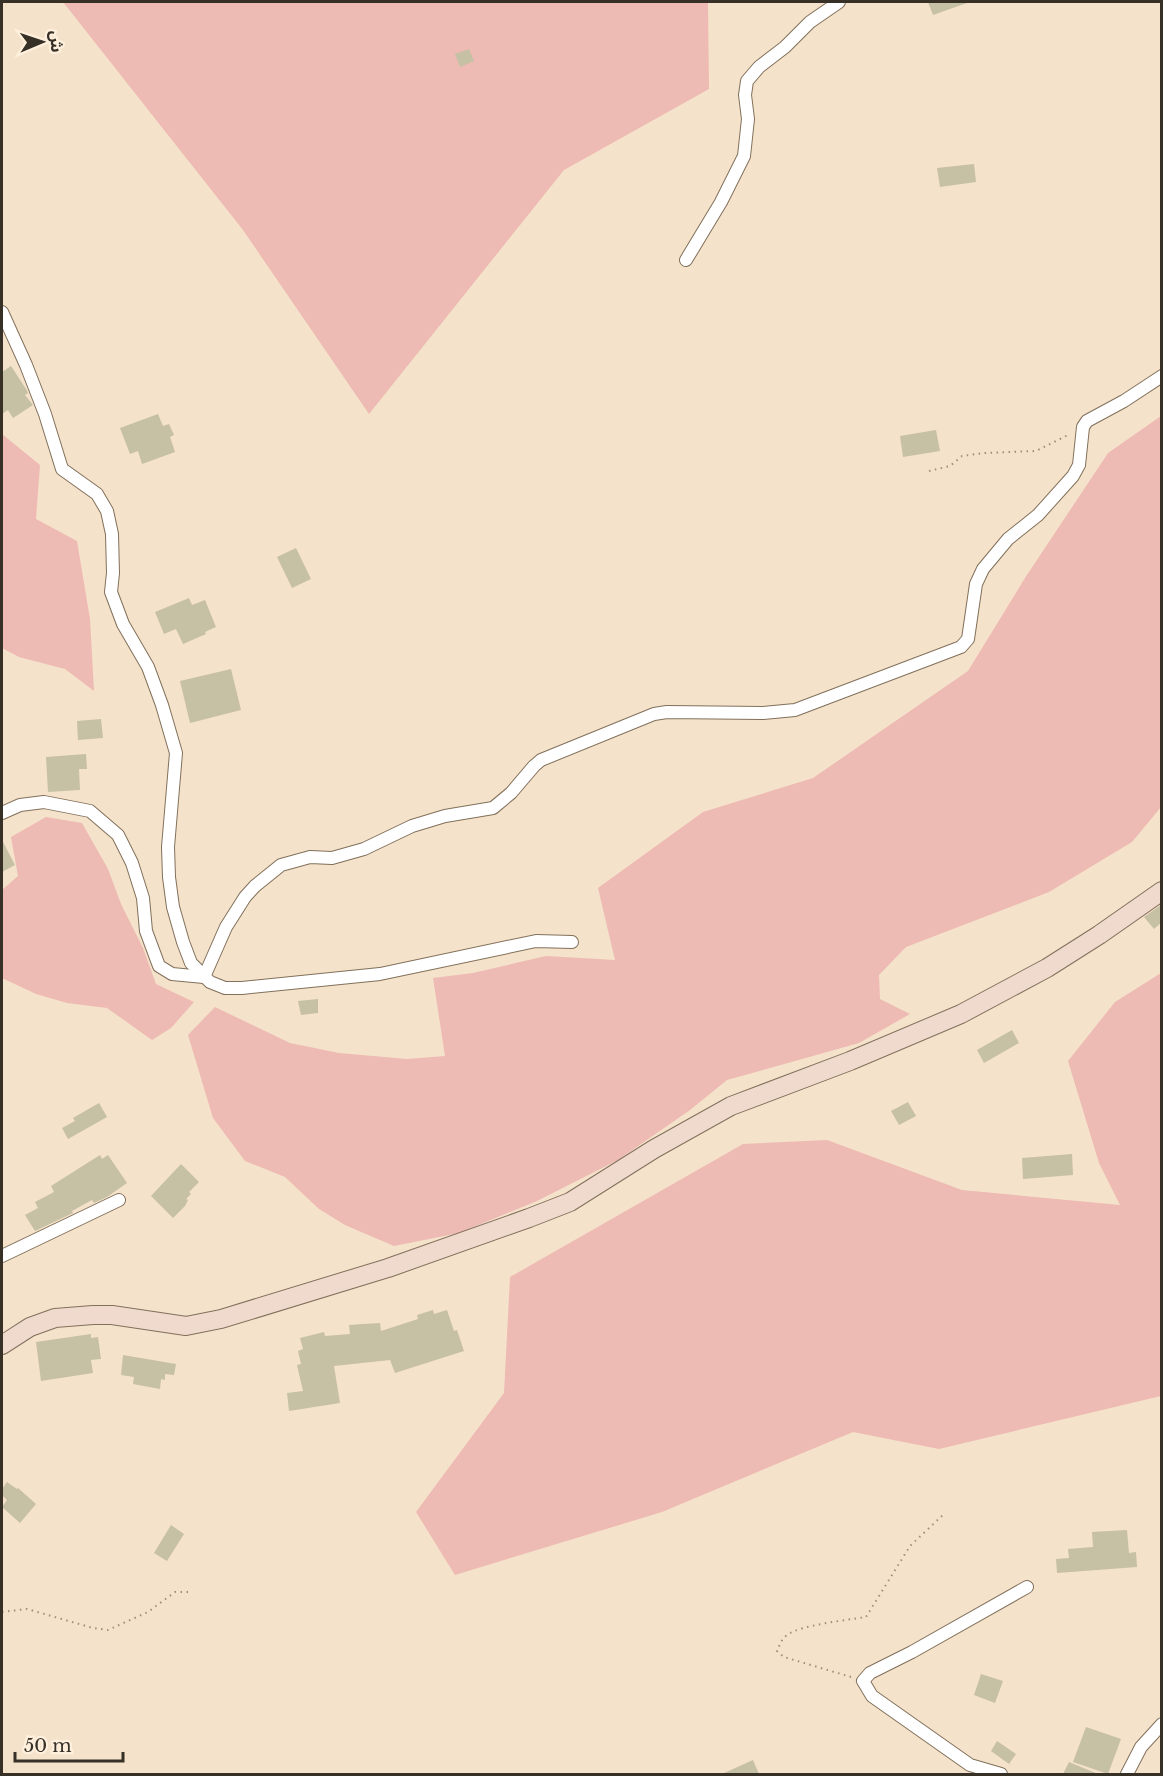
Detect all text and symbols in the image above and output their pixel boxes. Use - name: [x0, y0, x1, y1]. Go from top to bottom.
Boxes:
- north arrow: [12, 12, 72, 72]
- text: ش: [47, 30, 67, 53]
- scale bar: [15, 1725, 123, 1763]
- text: 50 m: [24, 1735, 72, 1757]

